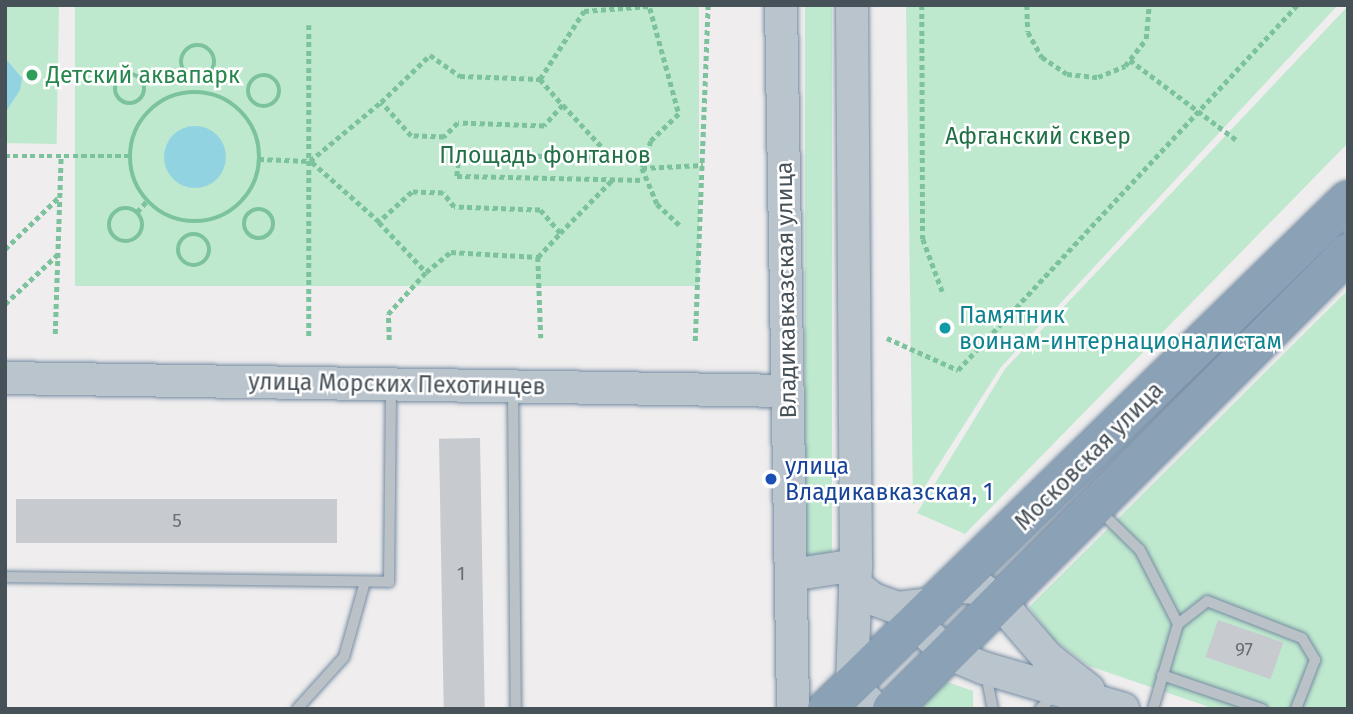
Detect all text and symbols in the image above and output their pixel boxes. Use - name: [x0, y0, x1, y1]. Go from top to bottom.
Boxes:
- place label: Детский аквапарк: [46, 61, 240, 89]
- marker: Детский аквапарк: [24, 67, 40, 83]
- park label: Афганский сквер: [945, 122, 1131, 150]
- park label: Площадь фонтанов: [439, 141, 651, 169]
- street label: Владикавказская улица: [770, 161, 802, 419]
- place label: Памятник воинам-интернационалистам: [959, 301, 1282, 355]
- marker: Памятник воинам-интернационалистам: [937, 320, 953, 336]
- street label: улица Морских Пехотинцев: [248, 368, 546, 400]
- street label: Московская улица: [1009, 376, 1169, 536]
- place label: улица Владикавказская, 1: [785, 452, 993, 506]
- marker: улица Владикавказская, 1: [763, 471, 779, 487]
- house number: 5: [172, 510, 182, 532]
- house number: 1: [457, 563, 465, 585]
- house number: 97: [1235, 639, 1253, 661]

